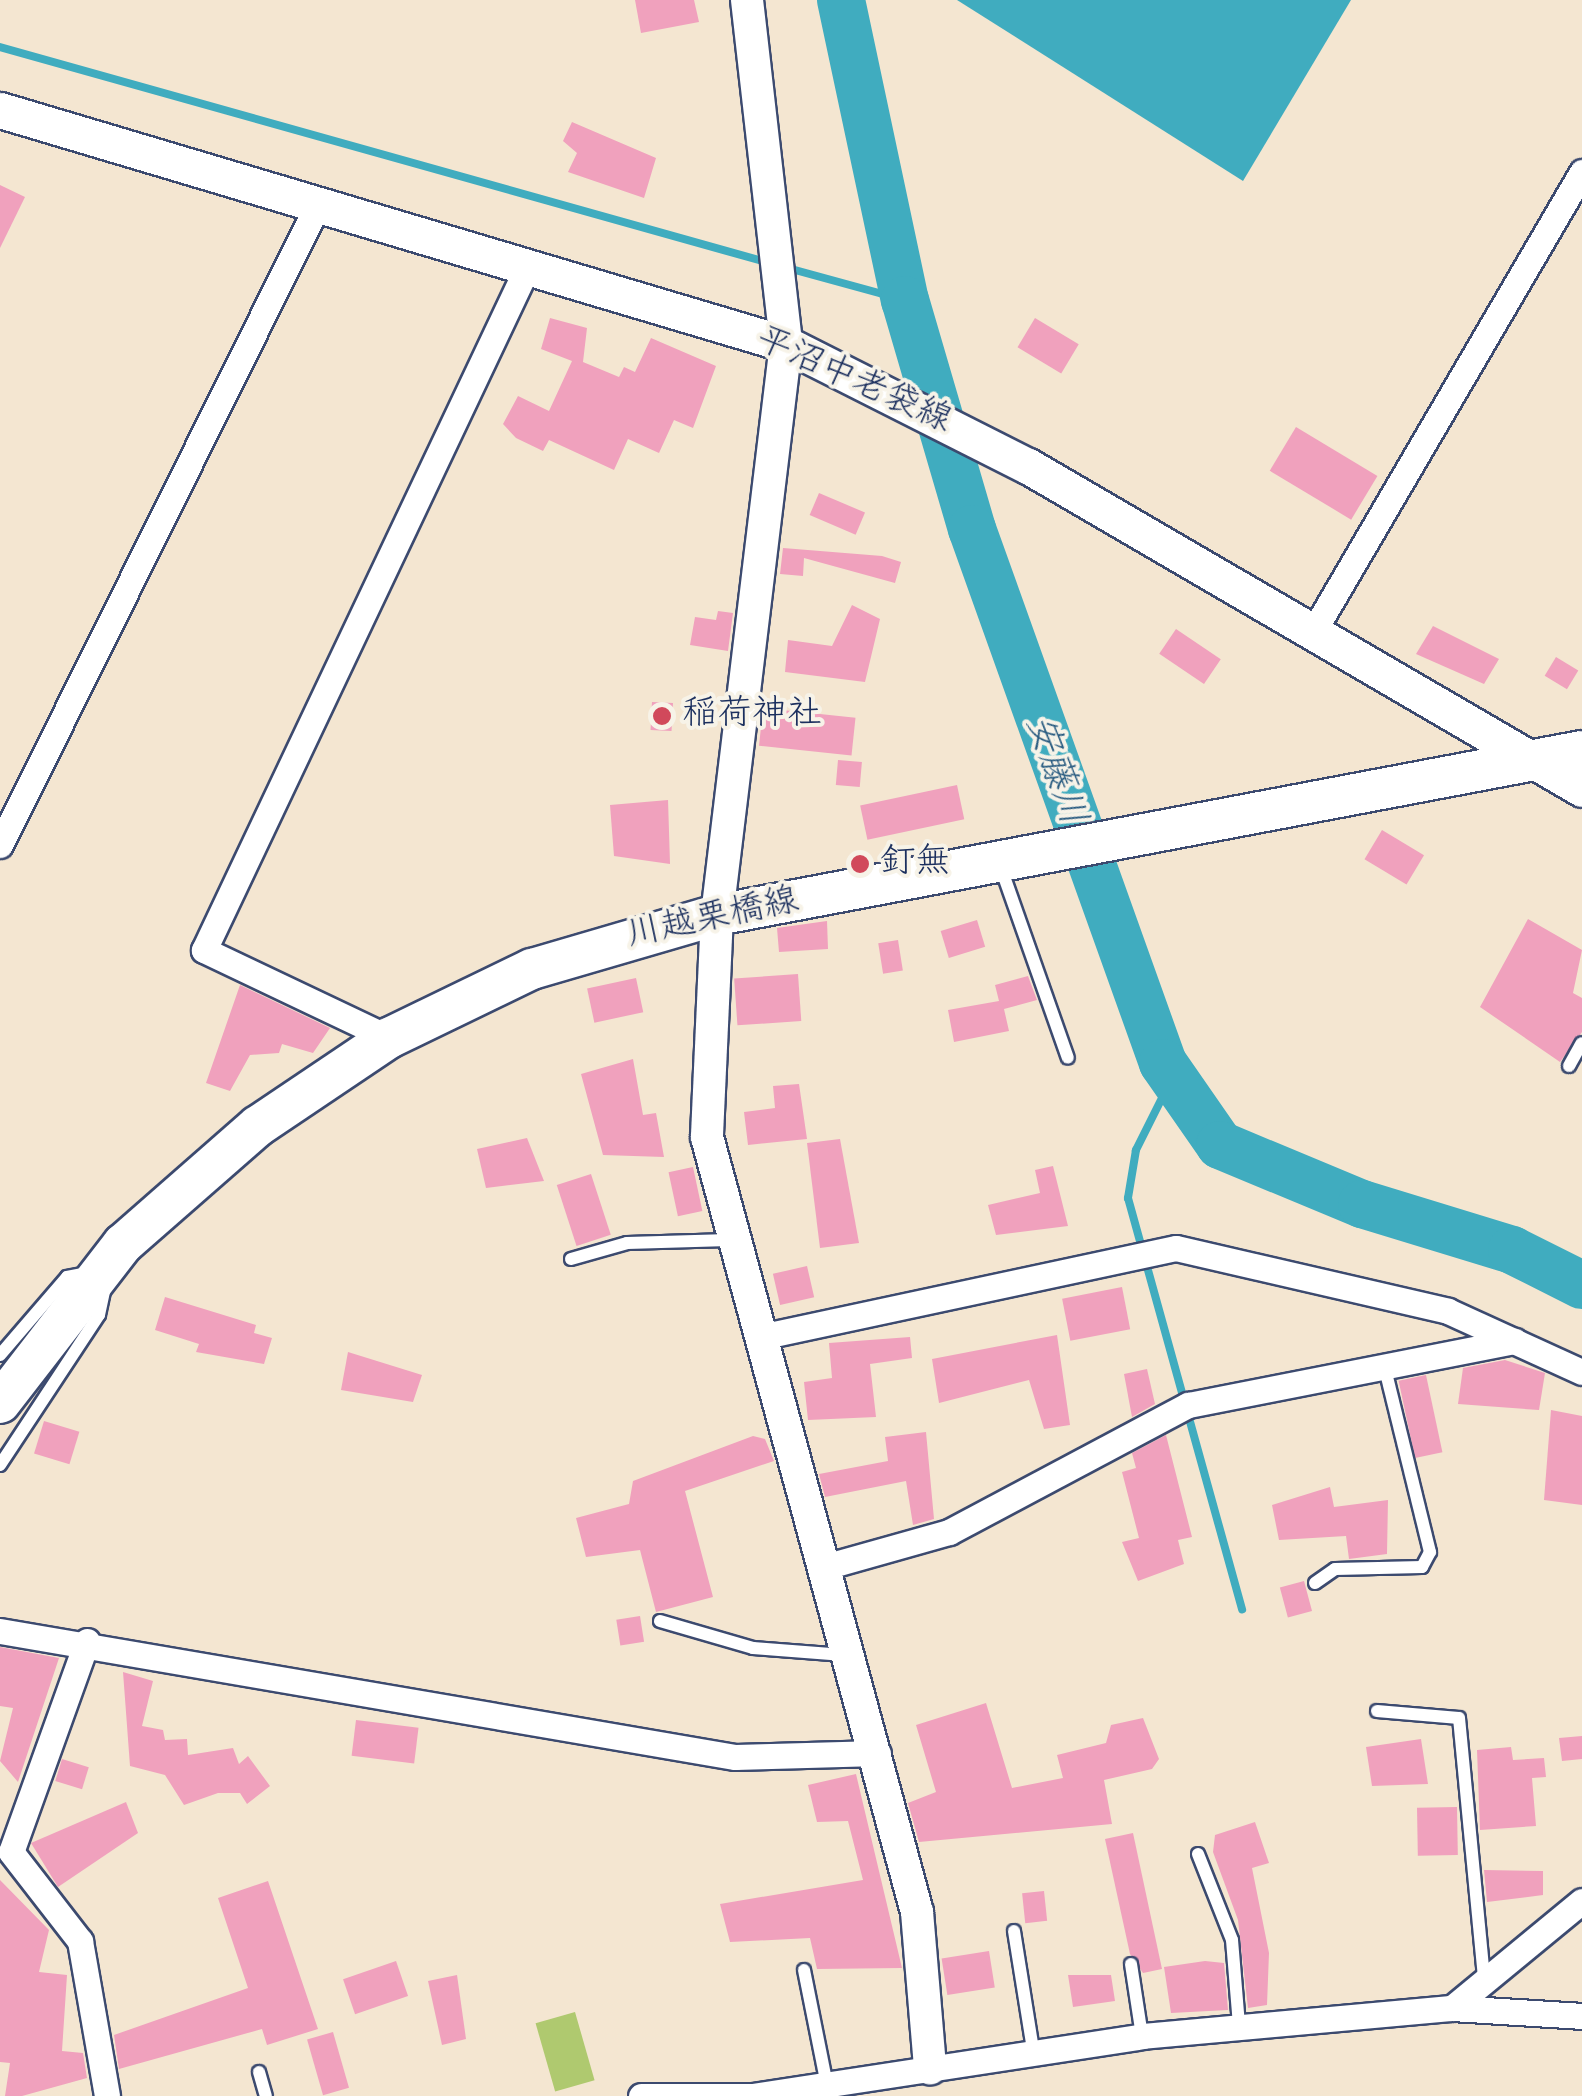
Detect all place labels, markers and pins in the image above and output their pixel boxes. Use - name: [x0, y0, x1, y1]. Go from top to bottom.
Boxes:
- place label: 稲荷神社: [682, 695, 822, 737]
- marker: 稲荷神社: [651, 705, 673, 727]
- place label: 釘無: [880, 843, 950, 885]
- marker: 釘無: [849, 853, 871, 875]

